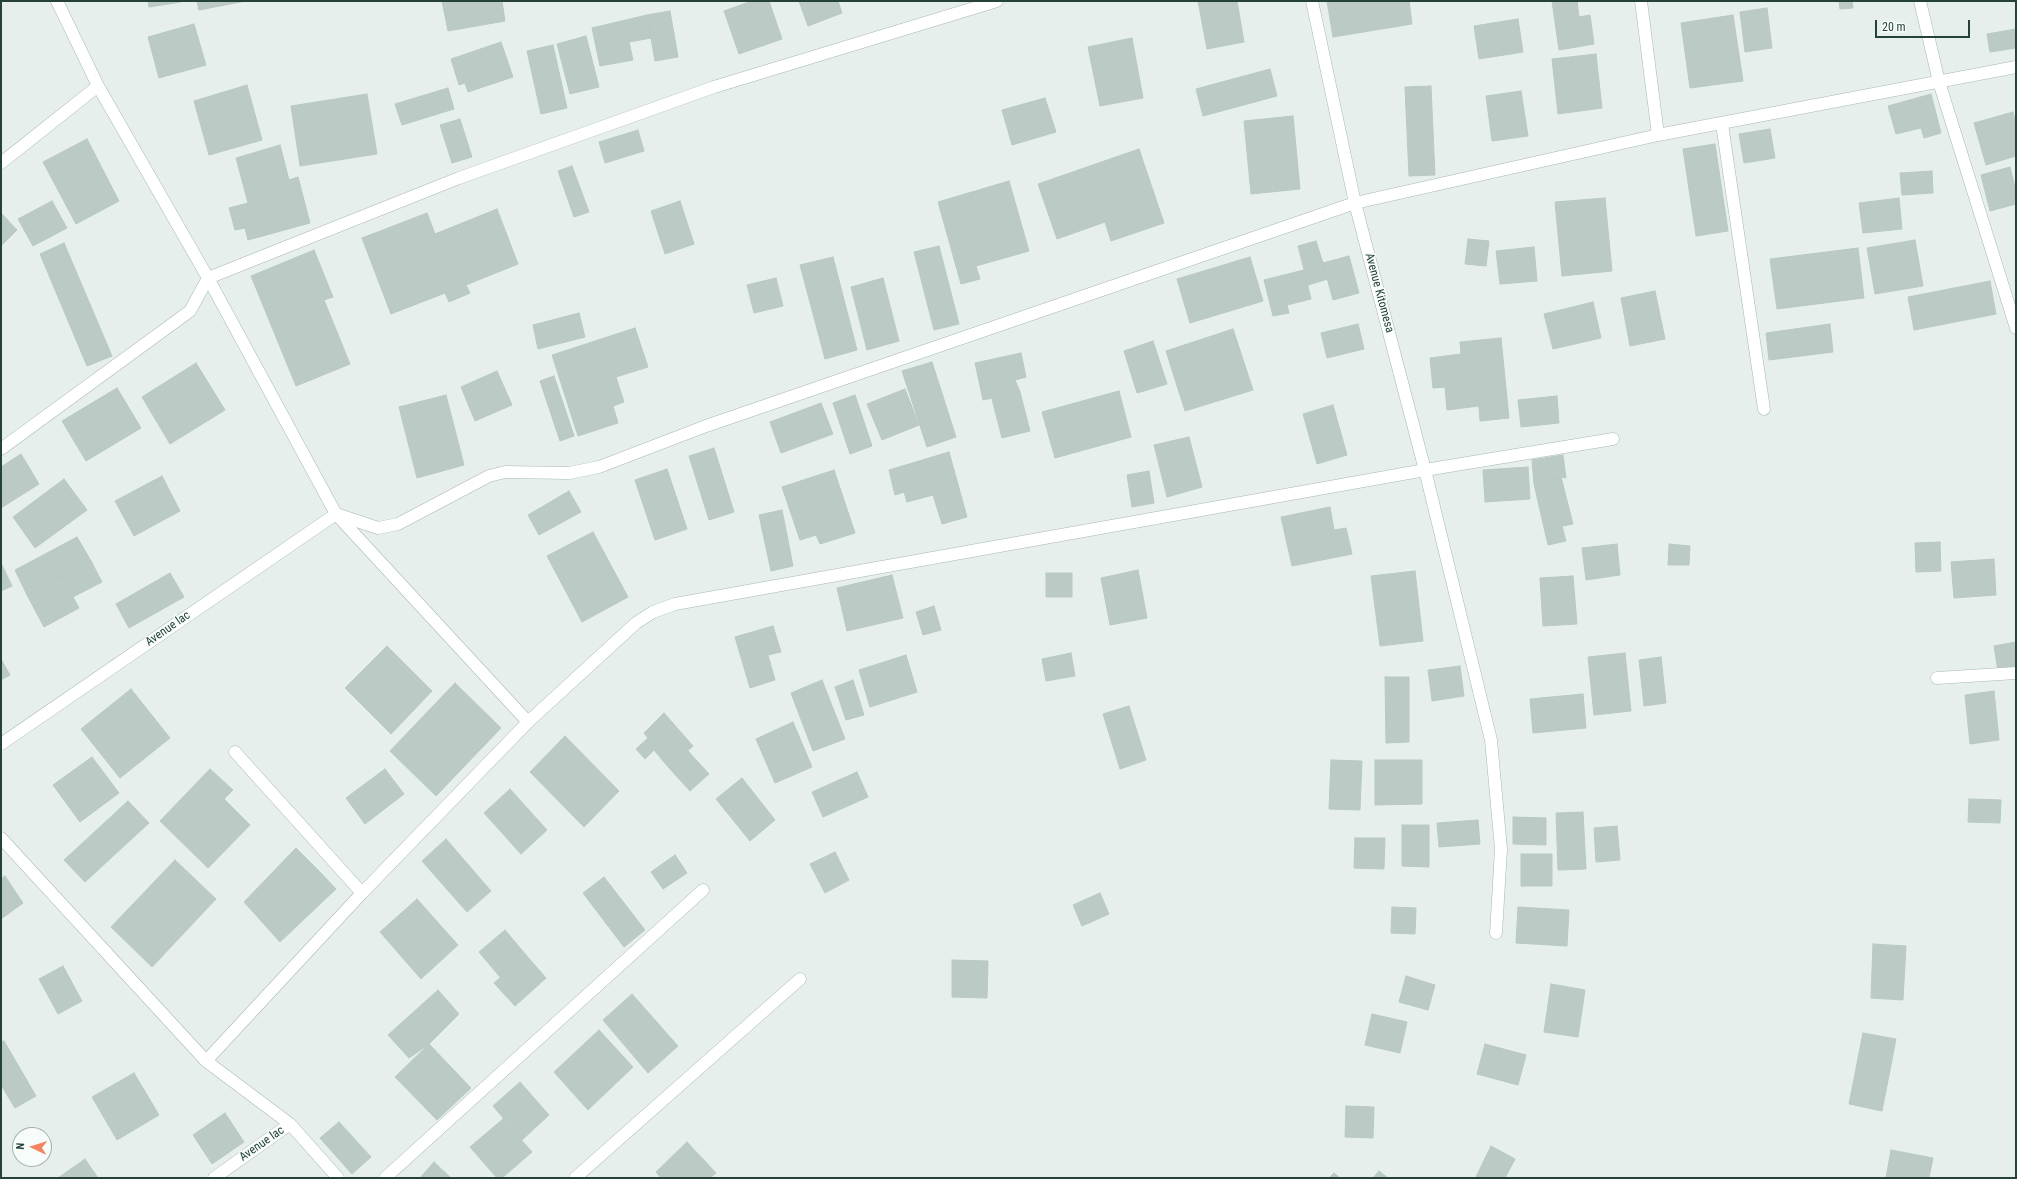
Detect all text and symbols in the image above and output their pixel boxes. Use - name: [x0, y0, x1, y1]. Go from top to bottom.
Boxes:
- scale bar: [1877, 12, 1972, 38]
- text: 20 m: [1882, 20, 1906, 34]
- street label: Avenue Kitomesa: [1361, 252, 1397, 334]
- street label: Avenue lac: [143, 608, 193, 650]
- street label: Avenue lac: [237, 1123, 287, 1165]
- north arrow: [12, 1127, 52, 1167]
- text: N: [14, 1142, 27, 1150]

